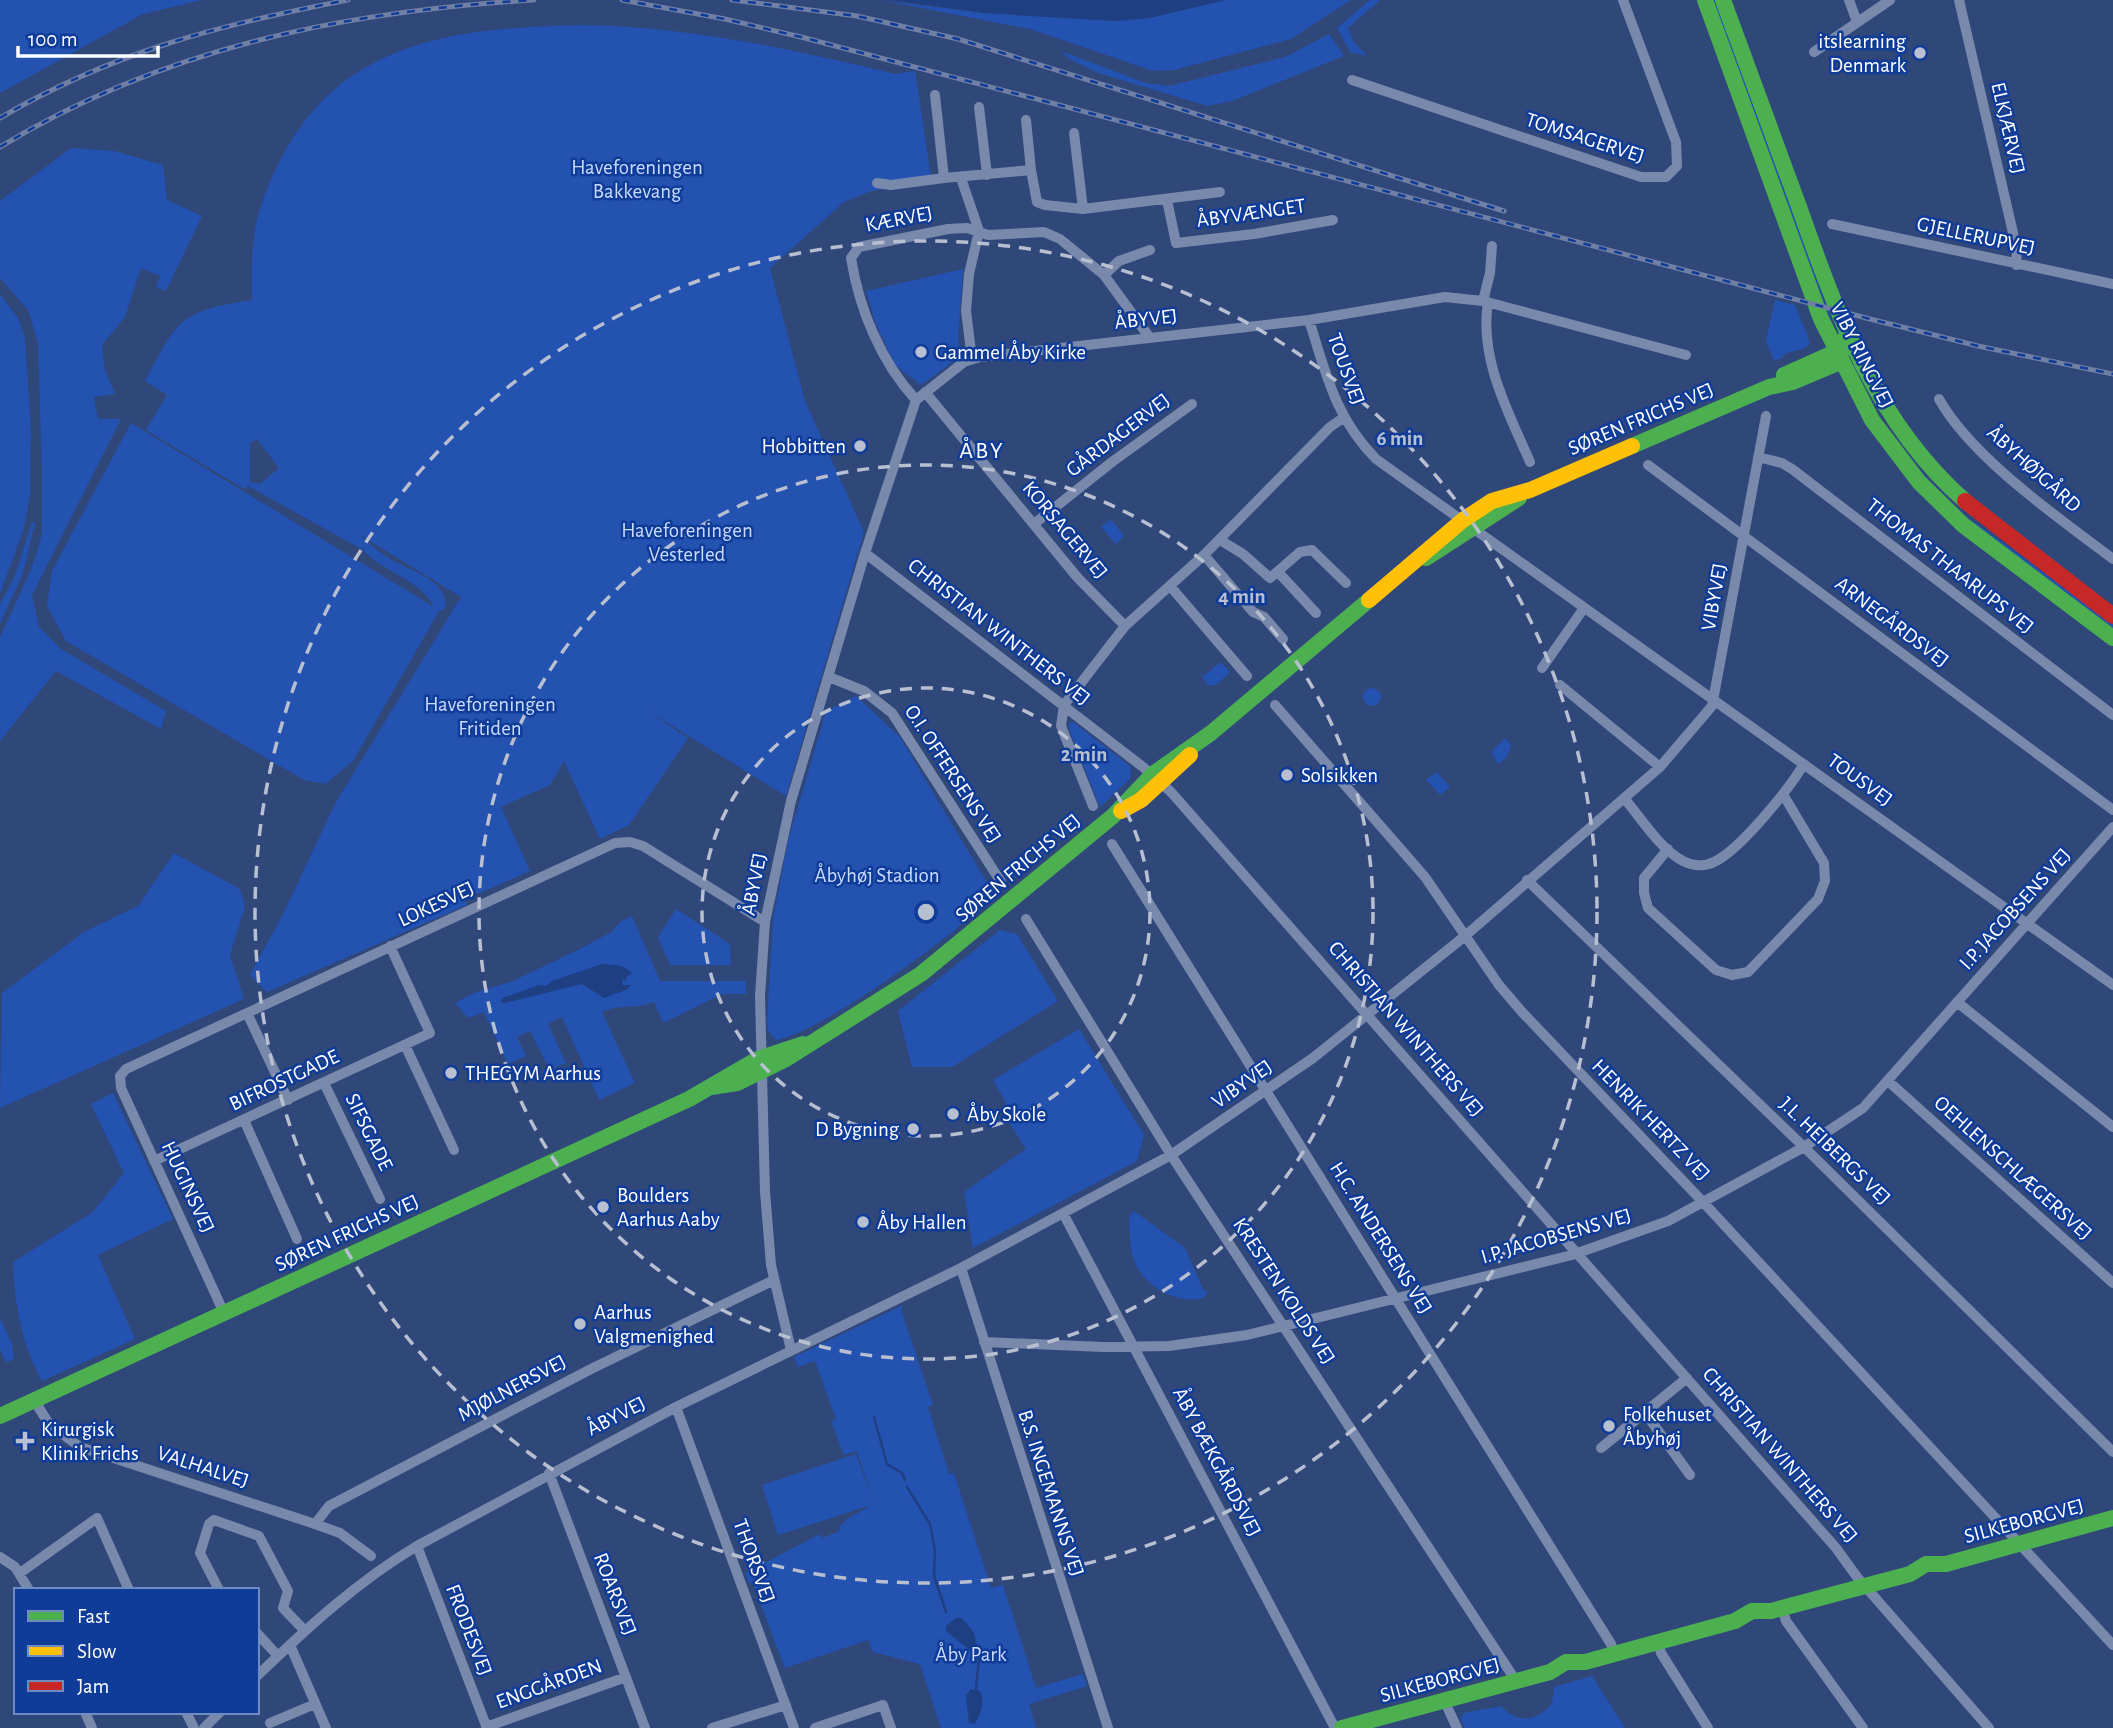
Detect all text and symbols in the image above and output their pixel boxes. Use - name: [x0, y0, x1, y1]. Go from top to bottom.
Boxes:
- scale bar: [18, 14, 158, 58]
- text: 100 m: [28, 29, 78, 50]
- place label: itslearning Denmark: [1818, 31, 1907, 76]
- marker: itslearning Denmark: [1912, 45, 1928, 61]
- street label: ELKJÆRVEJ: [1987, 80, 2029, 176]
- street label: TOMSAGERVEJ: [1523, 109, 1647, 167]
- park label: Haveforeningen Bakkevang: [571, 157, 703, 202]
- street label: ÅBYVÆNGET: [1195, 193, 1307, 231]
- street label: KÆRVEJ: [864, 202, 934, 236]
- street label: GJELLERUPVEJ: [1915, 213, 2037, 259]
- street label: VIBY RINGVEJ: [1826, 299, 1898, 411]
- street label: ÅBYVEJ: [1113, 303, 1178, 333]
- street label: TOUSVEJ: [1323, 330, 1369, 408]
- place label: Gammel Åby Kirke: [935, 340, 1086, 363]
- marker: Gammel Åby Kirke: [913, 344, 929, 360]
- street label: SØREN FRICHS VEJ: [1565, 379, 1717, 459]
- street label: GÅRDAGERVEJ: [1061, 388, 1174, 481]
- street label: ÅBYHØJGÅRD: [1983, 420, 2086, 516]
- text: 6 min: [1377, 428, 1423, 449]
- place label: Hobbitten: [761, 436, 846, 457]
- district label: ÅBY: [959, 437, 1005, 463]
- marker: Hobbitten: [852, 438, 868, 454]
- street label: KORSAGERVEJ: [1018, 477, 1112, 583]
- street label: THOMAS THAARUPS VEJ: [1862, 494, 2038, 638]
- park label: Haveforeningen Vesterled: [621, 520, 753, 565]
- street label: CHRISTIAN WINTHERS VEJ: [904, 555, 1094, 709]
- street label: VIBYVEJ: [1698, 562, 1730, 632]
- street label: ARNEGÅRDSVEJ: [1831, 571, 1954, 671]
- text: 4 min: [1218, 586, 1266, 607]
- park label: Haveforeningen Fritiden: [424, 694, 556, 739]
- street label: O.I. OFFERSENS VEJ: [901, 701, 1005, 847]
- text: 2 min: [1061, 744, 1107, 765]
- street label: TOUSVEJ: [1824, 750, 1896, 810]
- place label: Solsikken: [1301, 765, 1378, 786]
- marker: Solsikken: [1279, 767, 1295, 783]
- street label: SØREN FRICHS VEJ: [951, 810, 1085, 926]
- street label: I.P. JACOBSENS VEJ: [1955, 844, 2075, 974]
- street label: ÅBYVEJ: [736, 851, 770, 917]
- park label: Åbyhøj Stadion: [814, 863, 940, 886]
- street label: LOKESVEJ: [395, 877, 477, 931]
- centre of rings: [914, 900, 938, 924]
- street label: CHRISTIAN WINTHERS VEJ: [1324, 937, 1488, 1121]
- street label: BIFROSTGADE: [226, 1045, 342, 1115]
- street label: HENRIK HERTZ VEJ: [1588, 1055, 1714, 1185]
- street label: VIBYVEJ: [1208, 1056, 1276, 1112]
- place label: THEGYM Aarhus: [465, 1063, 601, 1084]
- marker: THEGYM Aarhus: [443, 1065, 459, 1081]
- street label: SIFSGADE: [341, 1090, 397, 1174]
- street label: OEHLENSCHLÆGERSVEJ: [1930, 1092, 2096, 1244]
- street label: J.L. HEIBERGS VEJ: [1776, 1093, 1894, 1209]
- place label: Åby Skole: [967, 1102, 1046, 1125]
- marker: Åby Skole: [945, 1106, 961, 1122]
- place label: D Bygning: [815, 1119, 900, 1140]
- marker: D Bygning: [905, 1121, 921, 1137]
- street label: HUGINSVEJ: [158, 1138, 218, 1236]
- street label: H.C. ANDERSENS VEJ: [1326, 1158, 1436, 1318]
- place label: Boulders Aarhus Aaby: [617, 1185, 720, 1230]
- street label: SØREN FRICHS VEJ: [272, 1191, 422, 1275]
- marker: Boulders Aarhus Aaby: [595, 1199, 611, 1215]
- street label: I.P. JACOBSENS VEJ: [1478, 1205, 1634, 1267]
- place label: Åby Hallen: [877, 1210, 967, 1233]
- marker: Åby Hallen: [855, 1214, 871, 1230]
- street label: KRESTEN KOLDS VEJ: [1229, 1214, 1339, 1368]
- place label: Aarhus Valgmenighed: [594, 1302, 714, 1347]
- marker: Aarhus Valgmenighed: [572, 1316, 588, 1332]
- street label: MJØLNERSVEJ: [454, 1351, 570, 1425]
- street label: CHRISTIAN WINTHERS VEJ: [1698, 1363, 1862, 1547]
- street label: ÅBY BÆKGÅRDSVEJ: [1169, 1383, 1267, 1540]
- street label: ÅBYVEJ: [582, 1391, 649, 1440]
- place label: Folkehuset Åbyhøj: [1623, 1404, 1712, 1449]
- street label: B.S. INGEMANNS VEJ: [1014, 1407, 1088, 1579]
- marker: Folkehuset Åbyhøj: [1601, 1418, 1617, 1434]
- place label: Kirurgisk Klinik Frichs: [41, 1419, 139, 1464]
- marker: Kirurgisk Klinik Frichs: [15, 1431, 35, 1451]
- street label: VALHALVEJ: [155, 1442, 251, 1492]
- street label: SILKEBORGVEJ: [1962, 1495, 2086, 1547]
- street label: THORSVEJ: [729, 1516, 779, 1606]
- street label: ROARSVEJ: [590, 1550, 640, 1638]
- street label: FRODESVEJ: [442, 1581, 496, 1679]
- legend: [14, 1588, 259, 1714]
- text: Fast: [77, 1606, 110, 1627]
- text: Slow: [77, 1641, 116, 1662]
- park label: Åby Park: [935, 1642, 1007, 1665]
- street label: ENGGÅRDEN: [492, 1653, 605, 1713]
- street label: SILKEBORGVEJ: [1378, 1654, 1502, 1706]
- text: Jam: [77, 1676, 109, 1697]

